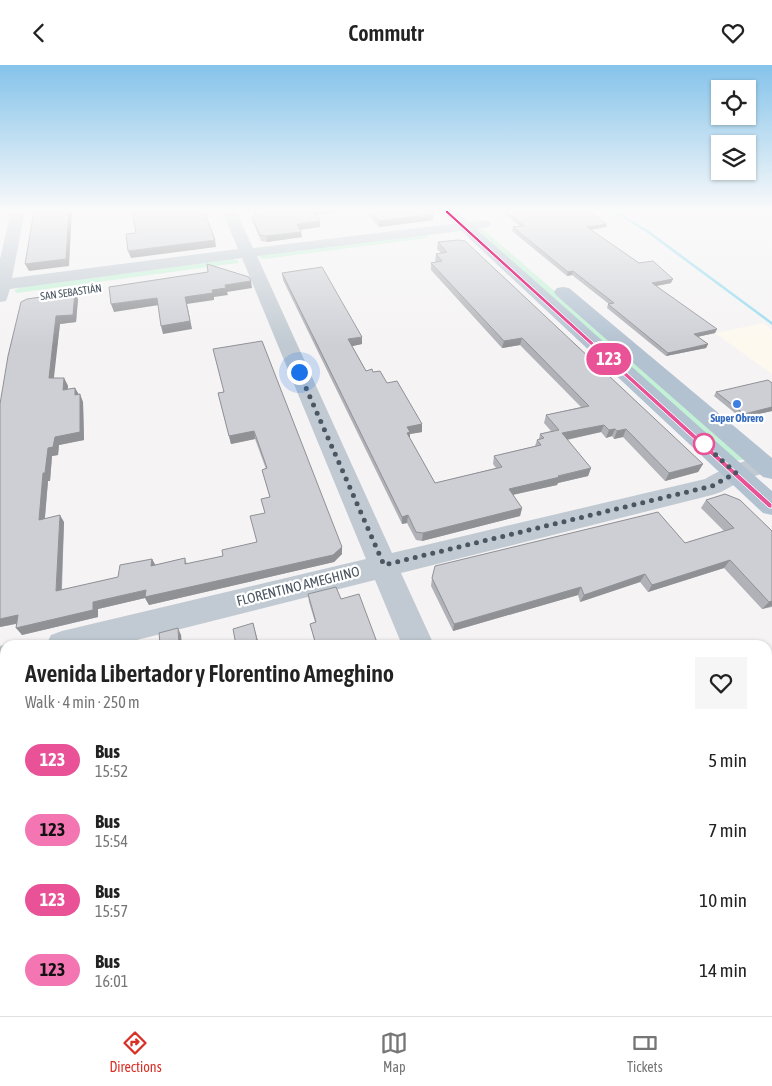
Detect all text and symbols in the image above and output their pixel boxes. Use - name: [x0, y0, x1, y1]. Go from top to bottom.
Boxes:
- icon: back: [25, 19, 53, 47]
- icon: heart: [719, 19, 747, 47]
- text: Commutr: [348, 20, 424, 46]
- map controls: [711, 80, 756, 180]
- button: locate: [711, 80, 756, 125]
- button: layers: [711, 135, 756, 180]
- street label: SAN SEBASTIÁN: [39, 282, 103, 302]
- line badge: 123: [580, 343, 638, 375]
- text: 123: [596, 348, 622, 369]
- your location: [287, 360, 312, 385]
- marker: Super Obrero: [731, 398, 743, 410]
- place label: Super Obrero: [710, 412, 764, 424]
- unlabelled marker: [693, 433, 715, 455]
- street label: FLORENTINO AMEGHINO: [235, 563, 361, 609]
- button: heart: [695, 657, 747, 709]
- text: Avenida Libertador y Florentino Ameghino: [25, 660, 394, 687]
- text: Walk · 4 min · 250 m: [25, 693, 139, 711]
- text: Bus: [95, 740, 120, 762]
- text: 123: [40, 749, 65, 770]
- text: 5 min: [708, 749, 747, 771]
- text: 15:52: [95, 762, 128, 780]
- text: Bus: [95, 810, 120, 832]
- text: 123: [40, 819, 65, 840]
- text: 7 min: [708, 819, 747, 841]
- text: 15:54: [95, 832, 128, 850]
- text: Bus: [95, 880, 120, 902]
- text: 123: [40, 889, 65, 910]
- text: 10 min: [699, 889, 747, 911]
- text: 15:57: [95, 902, 128, 920]
- text: Bus: [95, 950, 120, 972]
- text: 123: [40, 959, 65, 980]
- text: 14 min: [699, 959, 747, 981]
- text: 16:01: [95, 972, 128, 990]
- tab: Directions: [109, 1029, 162, 1075]
- tab: Map: [380, 1029, 408, 1075]
- tab: Tickets: [627, 1029, 663, 1075]

